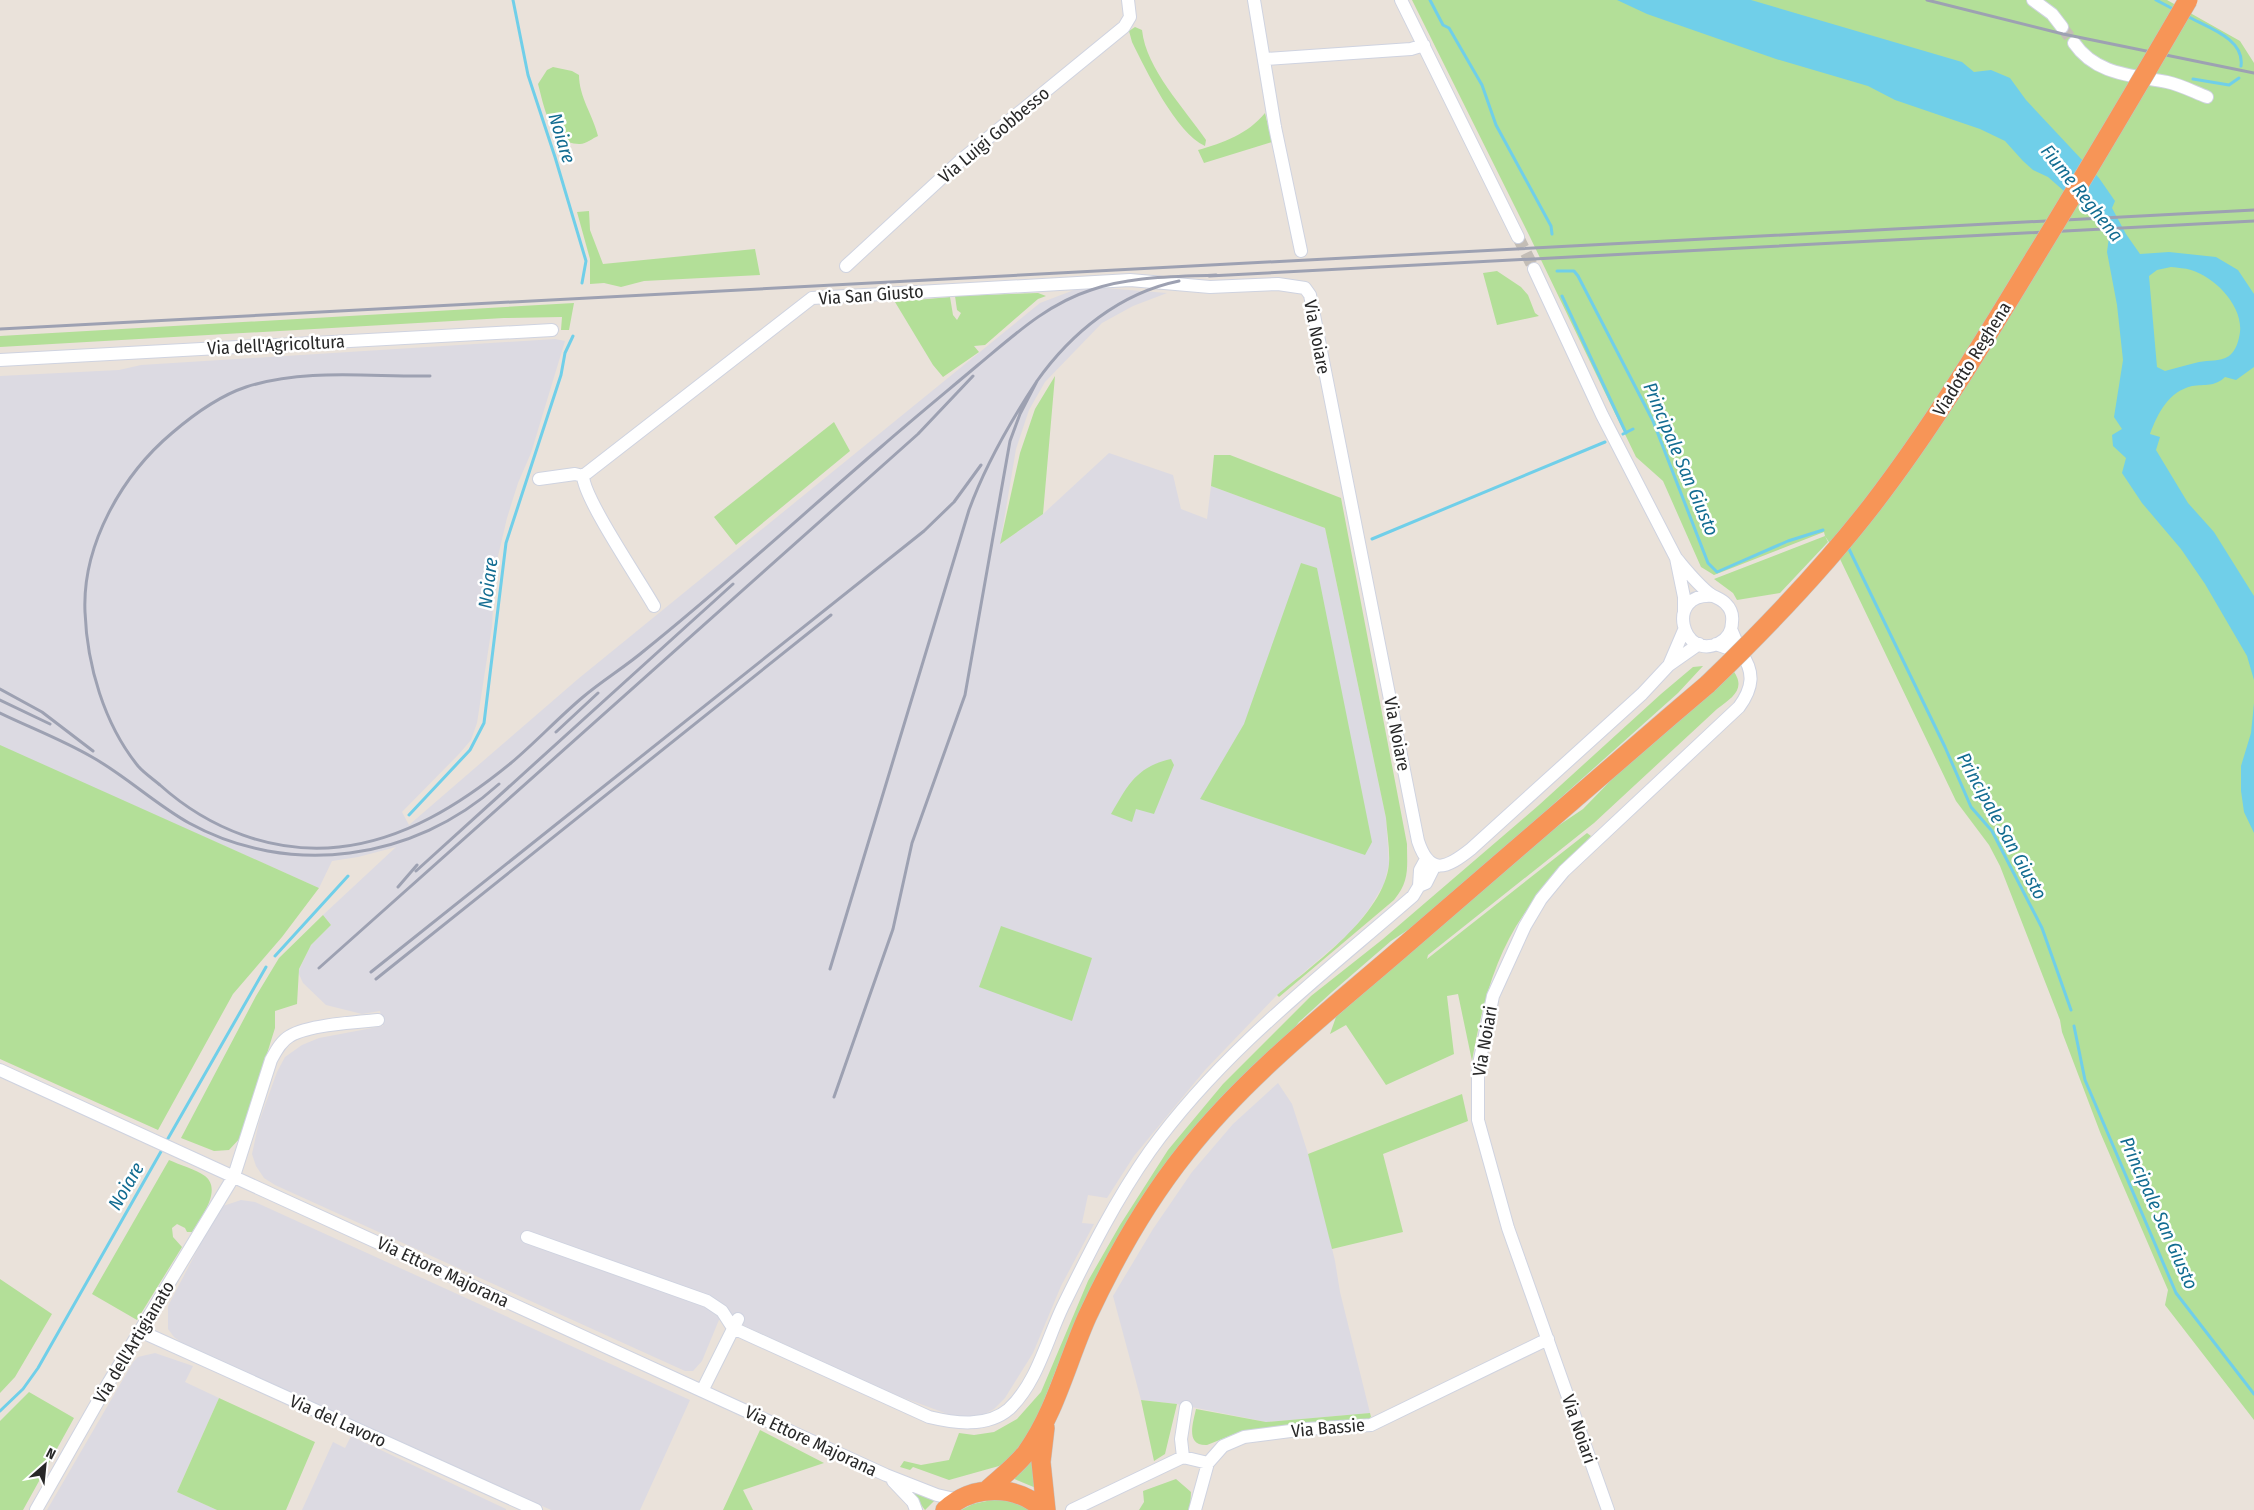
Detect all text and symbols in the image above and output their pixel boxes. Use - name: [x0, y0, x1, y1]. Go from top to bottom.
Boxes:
- street label: Via Luigi Gobbesso: [934, 82, 1054, 188]
- water label: Noiare: [544, 110, 580, 166]
- water label: Fiume Reghena: [2036, 140, 2128, 246]
- street label: Via San Giusto: [818, 280, 924, 310]
- street label: Via Noiare: [1299, 298, 1335, 376]
- street label: Viadotto Reghena: [1928, 298, 2016, 420]
- street label: Via dell'Agricoltura: [207, 330, 346, 360]
- water label: Principale San Giusto: [1638, 379, 1724, 539]
- water label: Noiare: [473, 556, 503, 610]
- street label: Via Noiare: [1379, 695, 1415, 773]
- water label: Principale San Giusto: [1952, 749, 2052, 904]
- street label: Via Noiari: [1468, 1004, 1502, 1078]
- water label: Principale San Giusto: [2115, 1133, 2203, 1293]
- water label: Noiare: [103, 1158, 149, 1214]
- street label: Via Ettore Majorana: [374, 1232, 513, 1312]
- street label: Via dell'Artigianato: [89, 1277, 179, 1407]
- street label: Via del Lavoro: [286, 1390, 390, 1452]
- street label: Via Noiari: [1557, 1392, 1601, 1466]
- street label: Via Ettore Majorana: [742, 1401, 881, 1481]
- street label: Via Bassie: [1290, 1414, 1366, 1442]
- north arrow: [20, 1440, 70, 1490]
- text: N: [43, 1444, 58, 1463]

